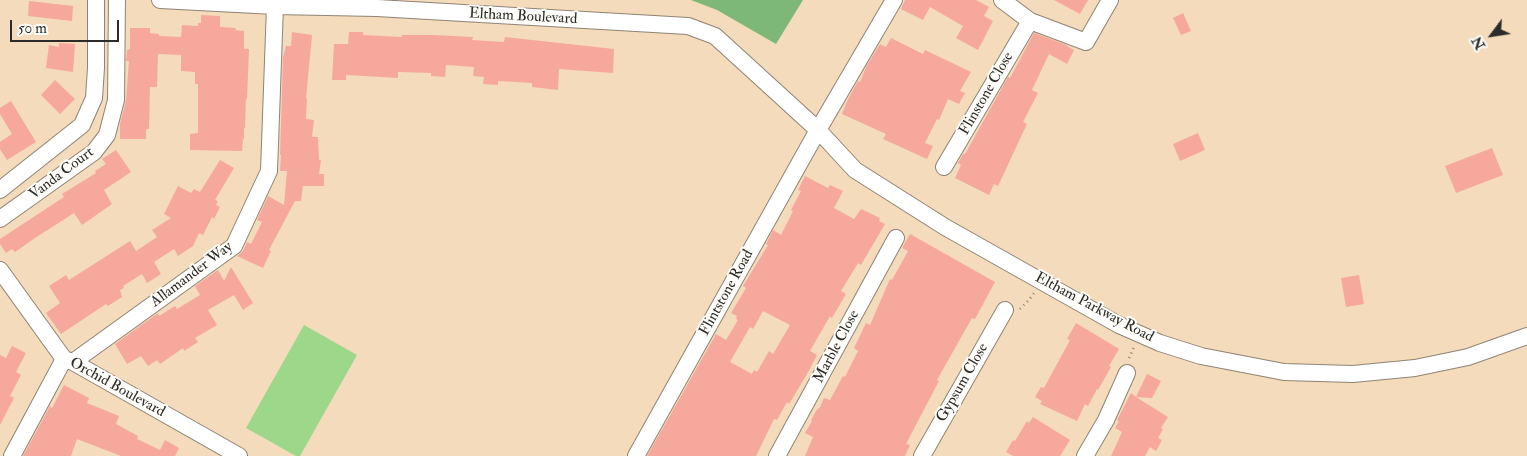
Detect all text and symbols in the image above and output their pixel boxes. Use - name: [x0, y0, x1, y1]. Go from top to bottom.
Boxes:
- street label: Eltham Boulevard: [468, 5, 578, 29]
- scale bar: [12, 10, 121, 42]
- north arrow: [1467, 10, 1517, 60]
- text: 50 m: [18, 19, 47, 38]
- text: N: [1468, 33, 1489, 53]
- street label: Flinstone Close: [956, 49, 1018, 139]
- street label: Vanda Court: [26, 144, 98, 204]
- street label: Allamander Way: [148, 238, 236, 312]
- street label: Flintstone Road: [696, 247, 758, 339]
- street label: Eltham Parkway Road: [1032, 269, 1156, 347]
- street label: Marble Close: [810, 307, 864, 387]
- street label: Gypsum Close: [933, 340, 993, 426]
- street label: Orchid Boulevard: [66, 354, 168, 422]

